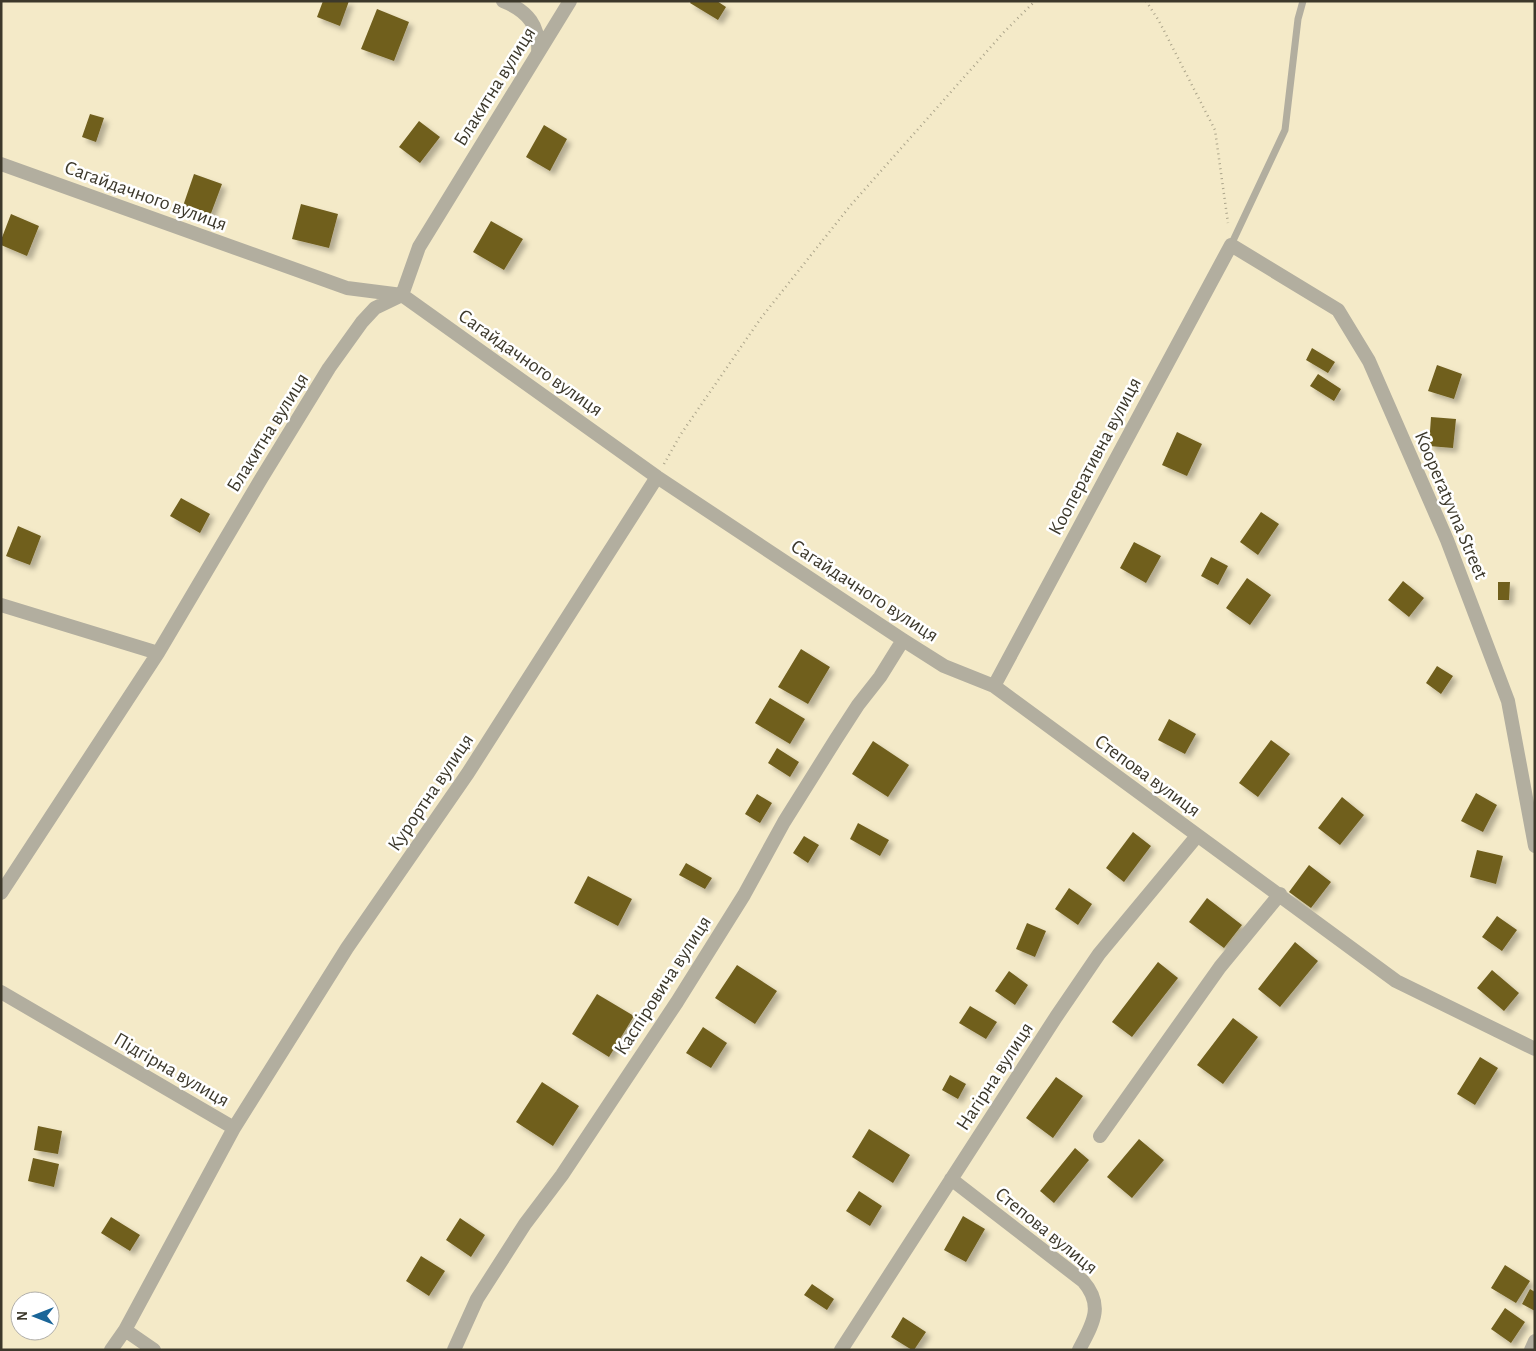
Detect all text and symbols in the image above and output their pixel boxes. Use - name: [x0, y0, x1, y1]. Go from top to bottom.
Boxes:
- street label: Блакитна вулиця: [450, 23, 539, 150]
- street label: Сагайдачного вулиця: [62, 157, 230, 235]
- street label: Сагайдачного вулиця: [454, 305, 606, 420]
- street label: Блакитна вулиця: [223, 369, 312, 496]
- street label: Кооперативна вулиця: [1045, 374, 1145, 539]
- street label: Kooperatyvna Street: [1411, 429, 1491, 583]
- street label: Сагайдачного вулиця: [787, 536, 942, 646]
- street label: Курортна вулиця: [384, 730, 477, 855]
- street label: Степова вулиця: [1091, 731, 1204, 821]
- street label: Каспіровича вулиця: [610, 912, 715, 1059]
- street label: Нагірна вулиця: [953, 1019, 1037, 1134]
- street label: Підгірна вулиця: [110, 1029, 233, 1111]
- street label: Степова вулиця: [991, 1184, 1101, 1278]
- north arrow: [10, 1291, 60, 1341]
- text: N: [16, 1311, 30, 1321]

